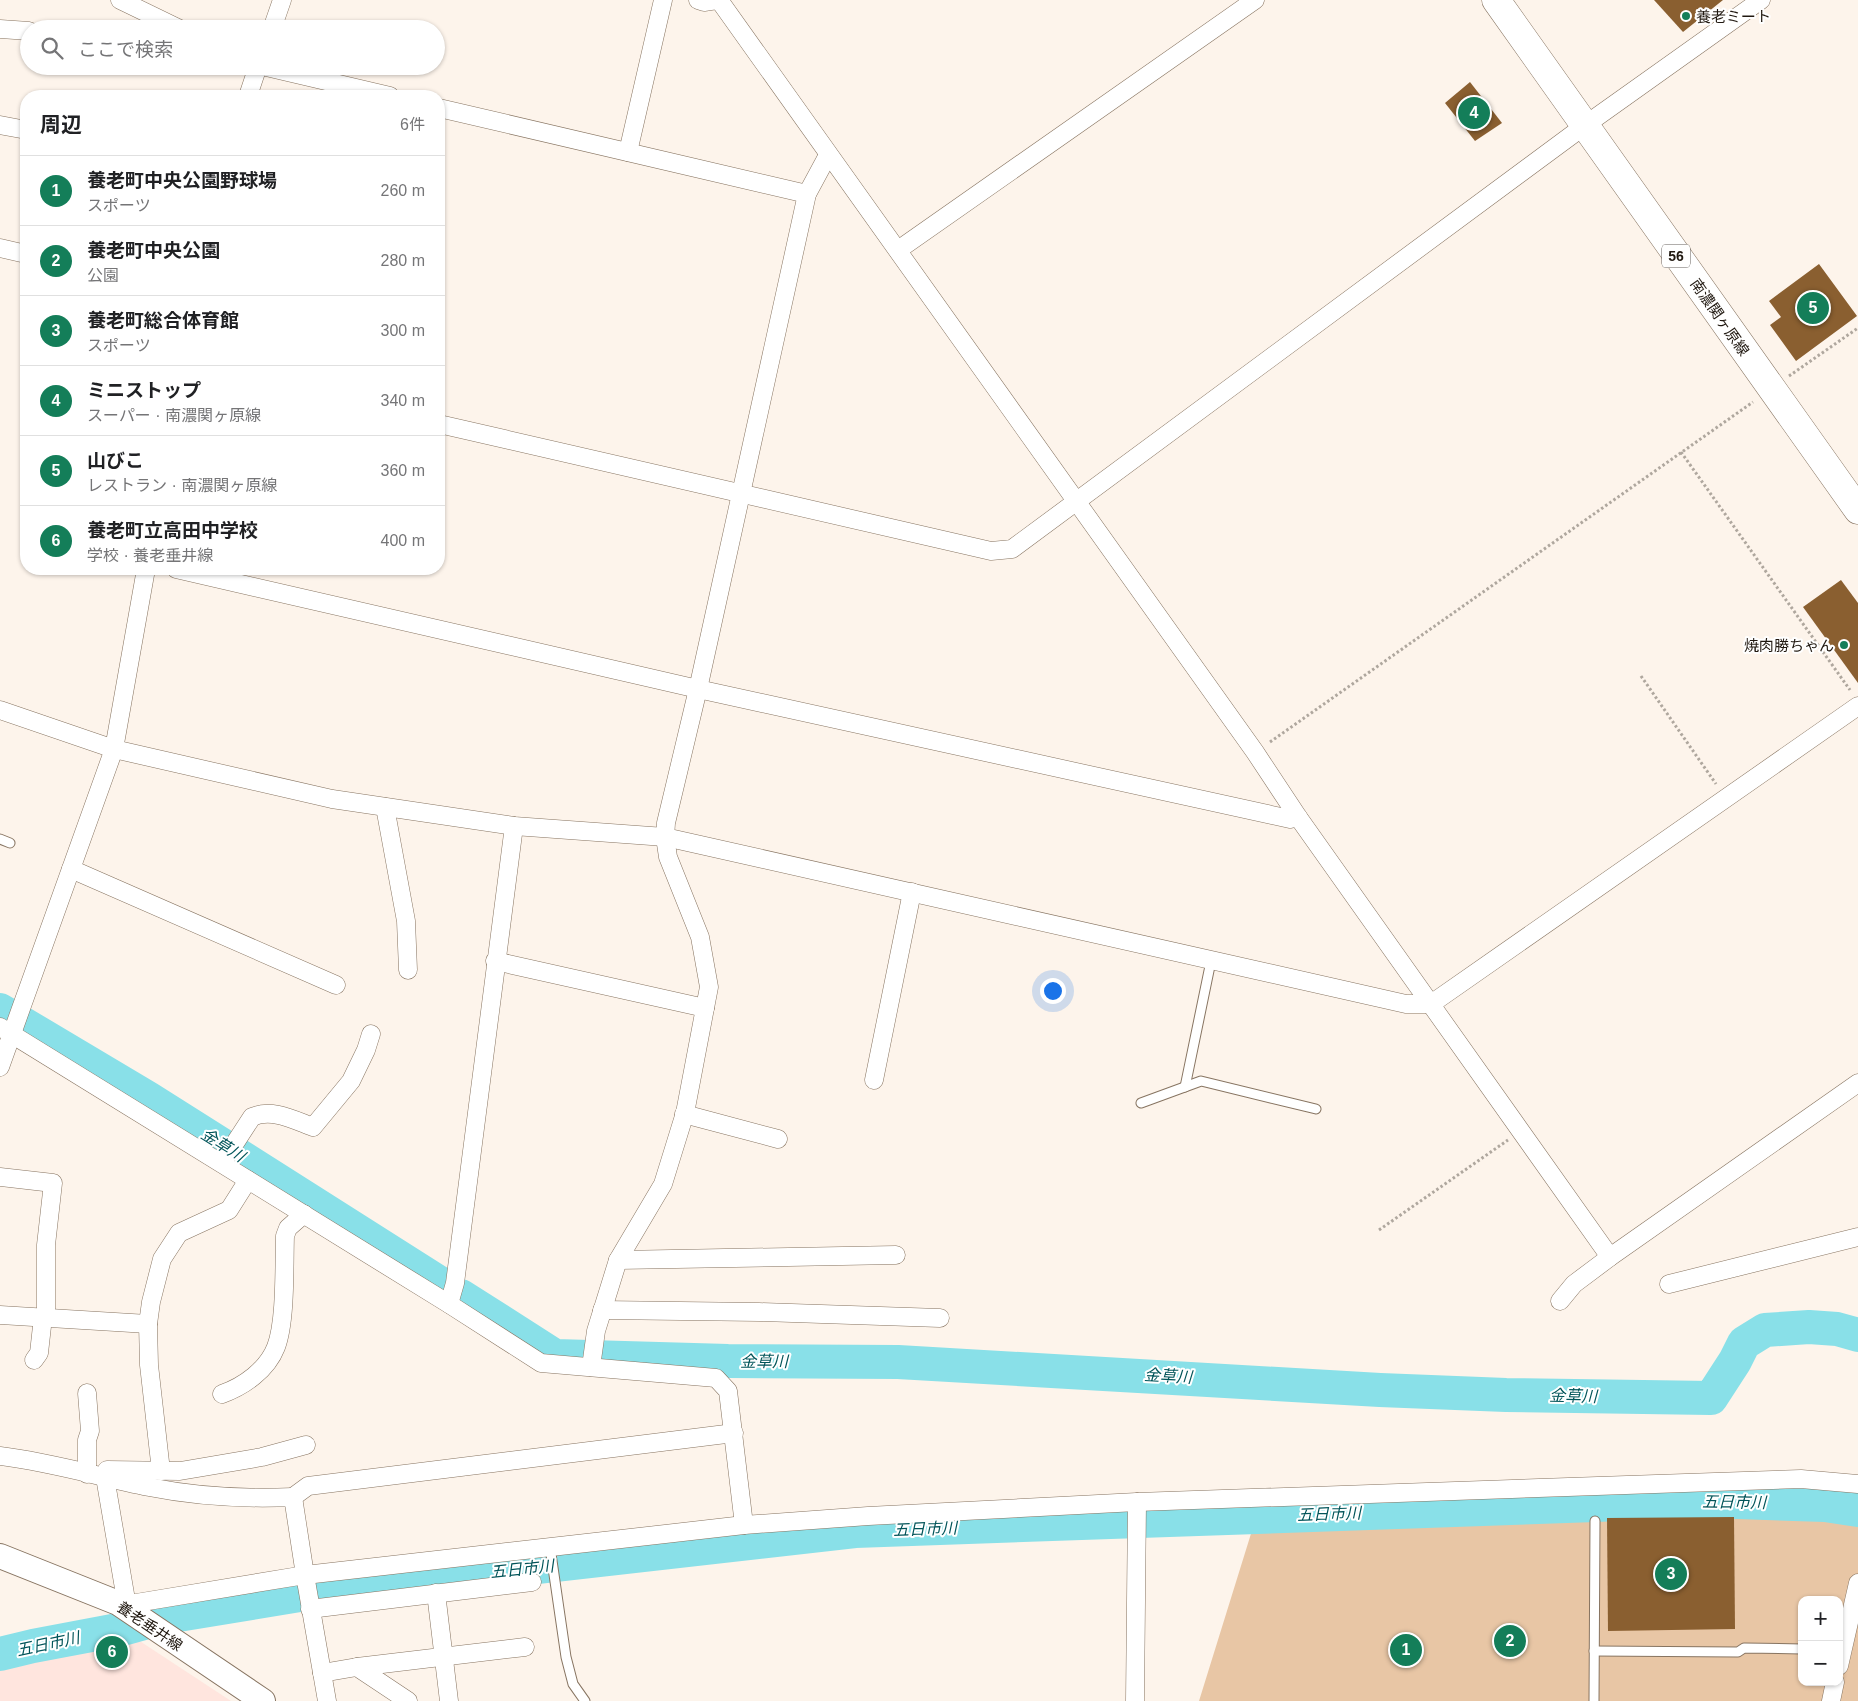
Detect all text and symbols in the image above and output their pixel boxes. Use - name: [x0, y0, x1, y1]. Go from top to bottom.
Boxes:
- place label: 養老ミート: [1696, 8, 1771, 25]
- marker: 養老ミート: [1680, 10, 1692, 22]
- search box: [20, 20, 445, 75]
- icon: search: [38, 34, 66, 62]
- text: ここで検索: [78, 39, 173, 60]
- pin: 4: [1458, 94, 1490, 132]
- text: 周辺: [40, 113, 82, 136]
- text: 6件: [400, 116, 425, 133]
- text: 養老町中央公園野球場: [87, 170, 277, 191]
- text: 1: [52, 182, 60, 199]
- text: 260 m: [381, 182, 425, 199]
- text: スポーツ: [87, 197, 151, 214]
- text: 養老町中央公園: [87, 240, 220, 261]
- road number: 56: [1662, 245, 1690, 268]
- text: 2: [52, 252, 60, 269]
- text: 280 m: [381, 252, 425, 269]
- text: 公園: [87, 267, 119, 284]
- street label: 南濃関ヶ原線: [1687, 275, 1753, 359]
- pin: 5: [1797, 289, 1829, 327]
- text: 養老町総合体育館: [87, 310, 239, 331]
- text: 3: [52, 322, 60, 339]
- text: 300 m: [381, 322, 425, 339]
- text: スポーツ: [87, 337, 151, 354]
- text: ミニストップ: [87, 380, 201, 401]
- text: 4: [52, 392, 60, 409]
- text: 340 m: [381, 392, 425, 409]
- text: スーパー · 南濃関ヶ原線: [87, 407, 261, 424]
- text: 山びこ: [87, 450, 144, 471]
- text: 5: [52, 462, 60, 479]
- text: 360 m: [381, 462, 425, 479]
- text: レストラン · 南濃関ヶ原線: [87, 477, 277, 494]
- text: 養老町立高田中学校: [87, 520, 258, 541]
- text: 6: [52, 532, 60, 549]
- text: 400 m: [381, 532, 425, 549]
- text: 学校 · 養老垂井線: [87, 547, 213, 564]
- place label: 焼肉勝ちゃん: [1744, 637, 1834, 654]
- marker: 焼肉勝ちゃん: [1838, 639, 1850, 651]
- your location: [1040, 978, 1066, 1004]
- water label: 金草川: [198, 1125, 250, 1166]
- water label: 金草川: [740, 1353, 790, 1370]
- water label: 金草川: [1144, 1366, 1194, 1386]
- water label: 金草川: [1549, 1387, 1599, 1405]
- water label: 五日市川: [1702, 1493, 1768, 1511]
- water label: 五日市川: [1297, 1504, 1363, 1524]
- water label: 五日市川: [893, 1519, 959, 1539]
- pin: 3: [1655, 1555, 1687, 1593]
- water label: 五日市川: [489, 1557, 557, 1581]
- map controls: [1798, 1596, 1843, 1686]
- button: +: [1798, 1596, 1843, 1641]
- street label: 養老垂井線: [114, 1598, 186, 1654]
- pin: 2: [1494, 1622, 1526, 1660]
- water label: 五日市川: [15, 1629, 83, 1659]
- pin: 1: [1390, 1631, 1422, 1669]
- pin: 6: [96, 1633, 128, 1671]
- button: −: [1798, 1641, 1843, 1686]

